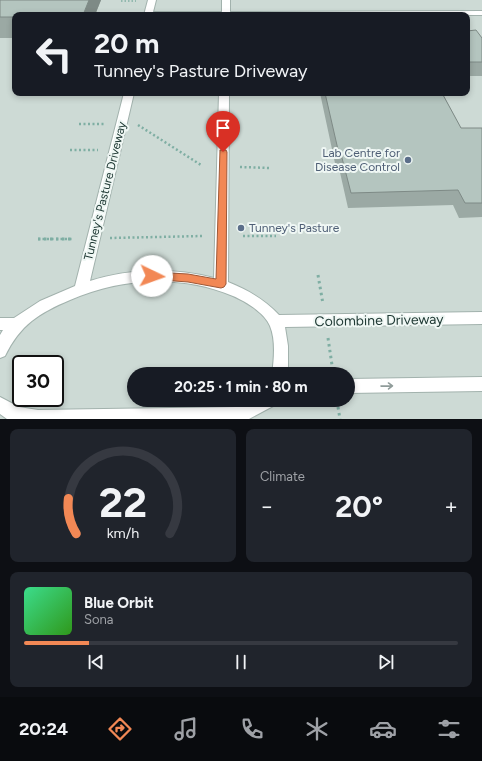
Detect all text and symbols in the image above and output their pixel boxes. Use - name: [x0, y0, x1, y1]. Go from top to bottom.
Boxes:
- text: 20 m: [94, 26, 159, 60]
- icon: left: [28, 28, 80, 80]
- text: Tunney's Pasture Driveway: [94, 60, 308, 82]
- pin: [206, 111, 240, 152]
- icon: arrive: [212, 117, 234, 139]
- street label: Tunney's Pasture Driveway: [81, 120, 129, 262]
- place label: Lab Centre for Disease Control: [315, 146, 400, 174]
- marker: Lab Centre for Disease Control: [403, 155, 413, 165]
- place label: Tunney's Pasture: [249, 221, 340, 235]
- marker: Tunney's Pasture: [236, 223, 246, 233]
- position arrow: [131, 255, 173, 297]
- street label: Colombine Driveway: [314, 311, 444, 330]
- speed limit sign: 30: [12, 355, 64, 407]
- text: 20:25 · 1 min · 80 m: [174, 378, 308, 396]
- one-way arrow: [380, 382, 393, 390]
- text: Climate: [260, 469, 305, 484]
- text: 22: [99, 476, 147, 526]
- text: 20°: [335, 488, 383, 525]
- text: −: [260, 493, 274, 520]
- text: +: [444, 493, 458, 520]
- text: km/h: [107, 523, 139, 541]
- text: Blue Orbit: [84, 594, 154, 612]
- text: Sona: [84, 612, 113, 627]
- icon: previous: [85, 651, 107, 673]
- icon: pause: [230, 651, 252, 673]
- icon: next: [375, 651, 397, 673]
- icon: directions: [106, 715, 134, 743]
- icon: music: [172, 715, 200, 743]
- icon: phone: [238, 715, 266, 743]
- icon: climate: [303, 715, 331, 743]
- icon: car: [369, 715, 397, 743]
- icon: filters: [435, 715, 463, 743]
- text: 20:24: [19, 718, 68, 740]

